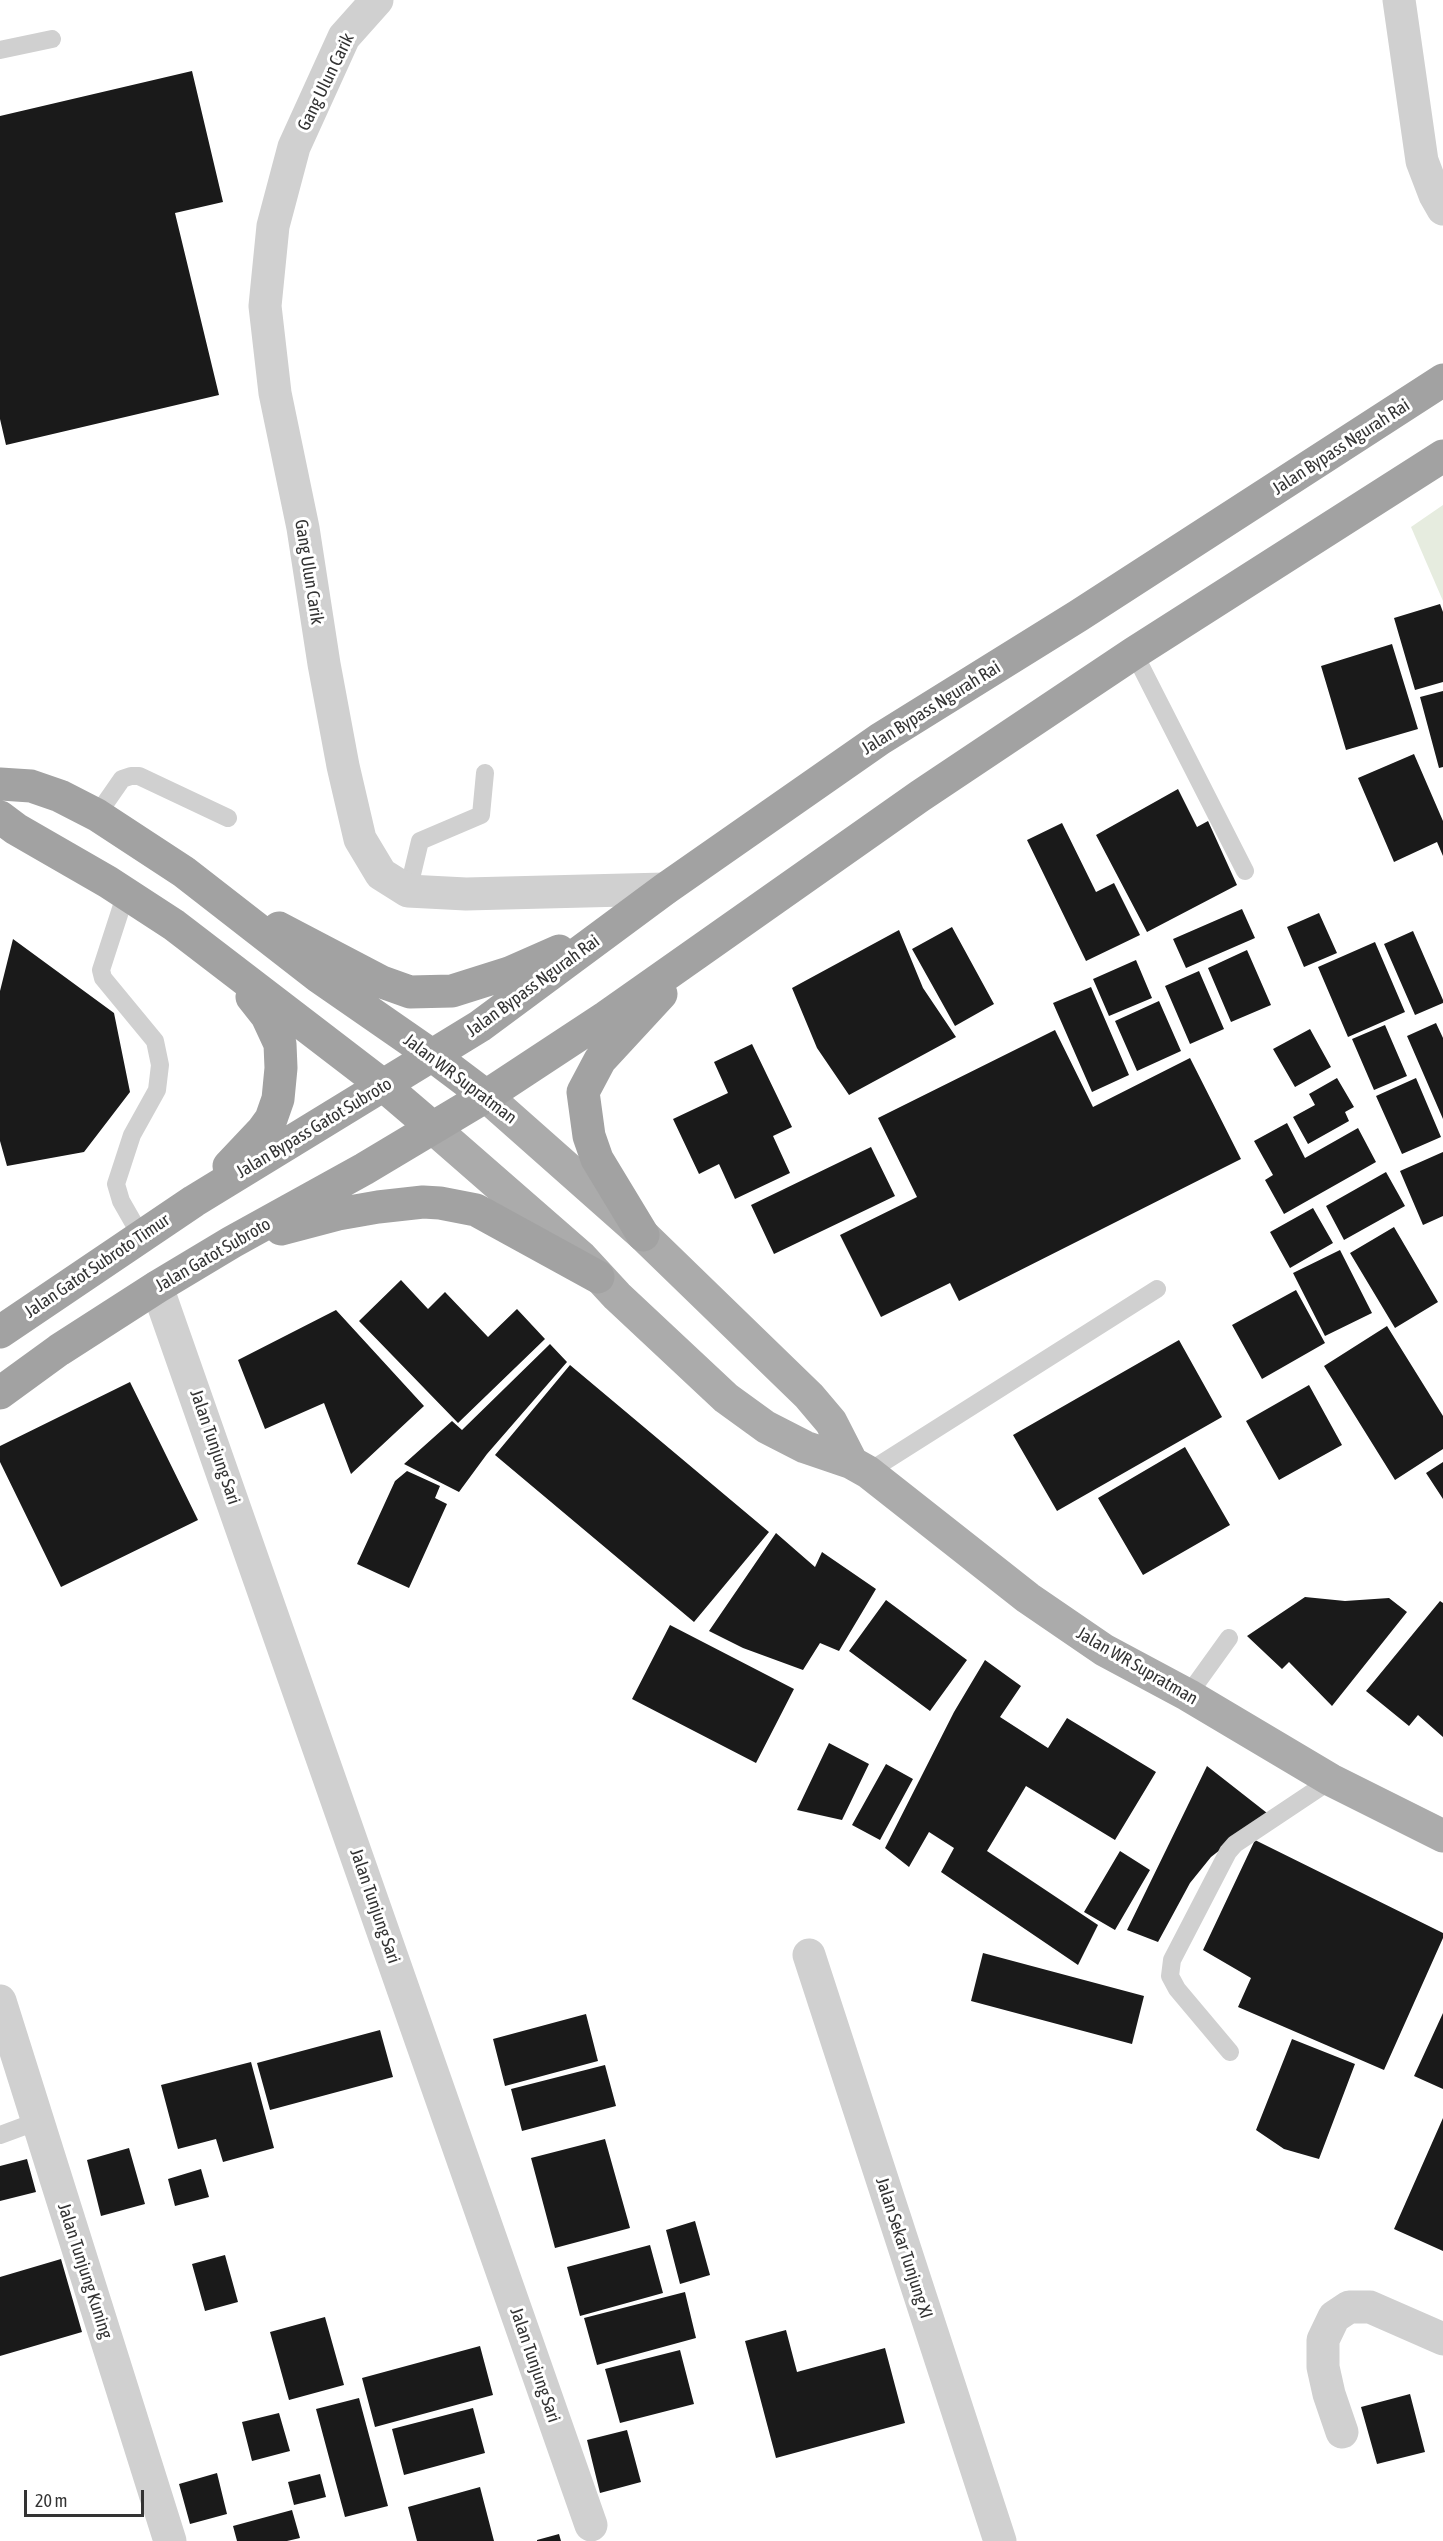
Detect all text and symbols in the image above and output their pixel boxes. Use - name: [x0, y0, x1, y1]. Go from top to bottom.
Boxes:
- street label: Gang Ulun Carik: [293, 30, 359, 134]
- street label: Jalan Bypass Ngurah Rai: [1268, 394, 1414, 500]
- street label: Gang Ulun Carik: [290, 518, 328, 626]
- street label: Jalan Bypass Ngurah Rai: [858, 657, 1004, 759]
- street label: Jalan Bypass Ngurah Rai: [462, 930, 604, 1042]
- street label: Jalan WR Supratman: [399, 1029, 521, 1129]
- street label: Jalan Bypass Gatot Subroto: [232, 1073, 396, 1183]
- street label: Jalan Gatot Subroto Timur: [20, 1209, 174, 1323]
- street label: Jalan Gatot Subroto: [152, 1213, 274, 1297]
- street label: Jalan Tunjung Sari: [185, 1387, 245, 1507]
- street label: Jalan WR Supratman: [1073, 1623, 1201, 1709]
- street label: Jalan Tunjung Sari: [345, 1846, 405, 1966]
- street label: Jalan Sekar Tunjung XI: [871, 2175, 937, 2321]
- street label: Jalan Tunjung Kuning: [53, 2200, 117, 2342]
- street label: Jalan Tunjung Sari: [505, 2305, 565, 2425]
- scale bar: [27, 2478, 147, 2516]
- text: 20 m: [35, 2490, 67, 2511]

